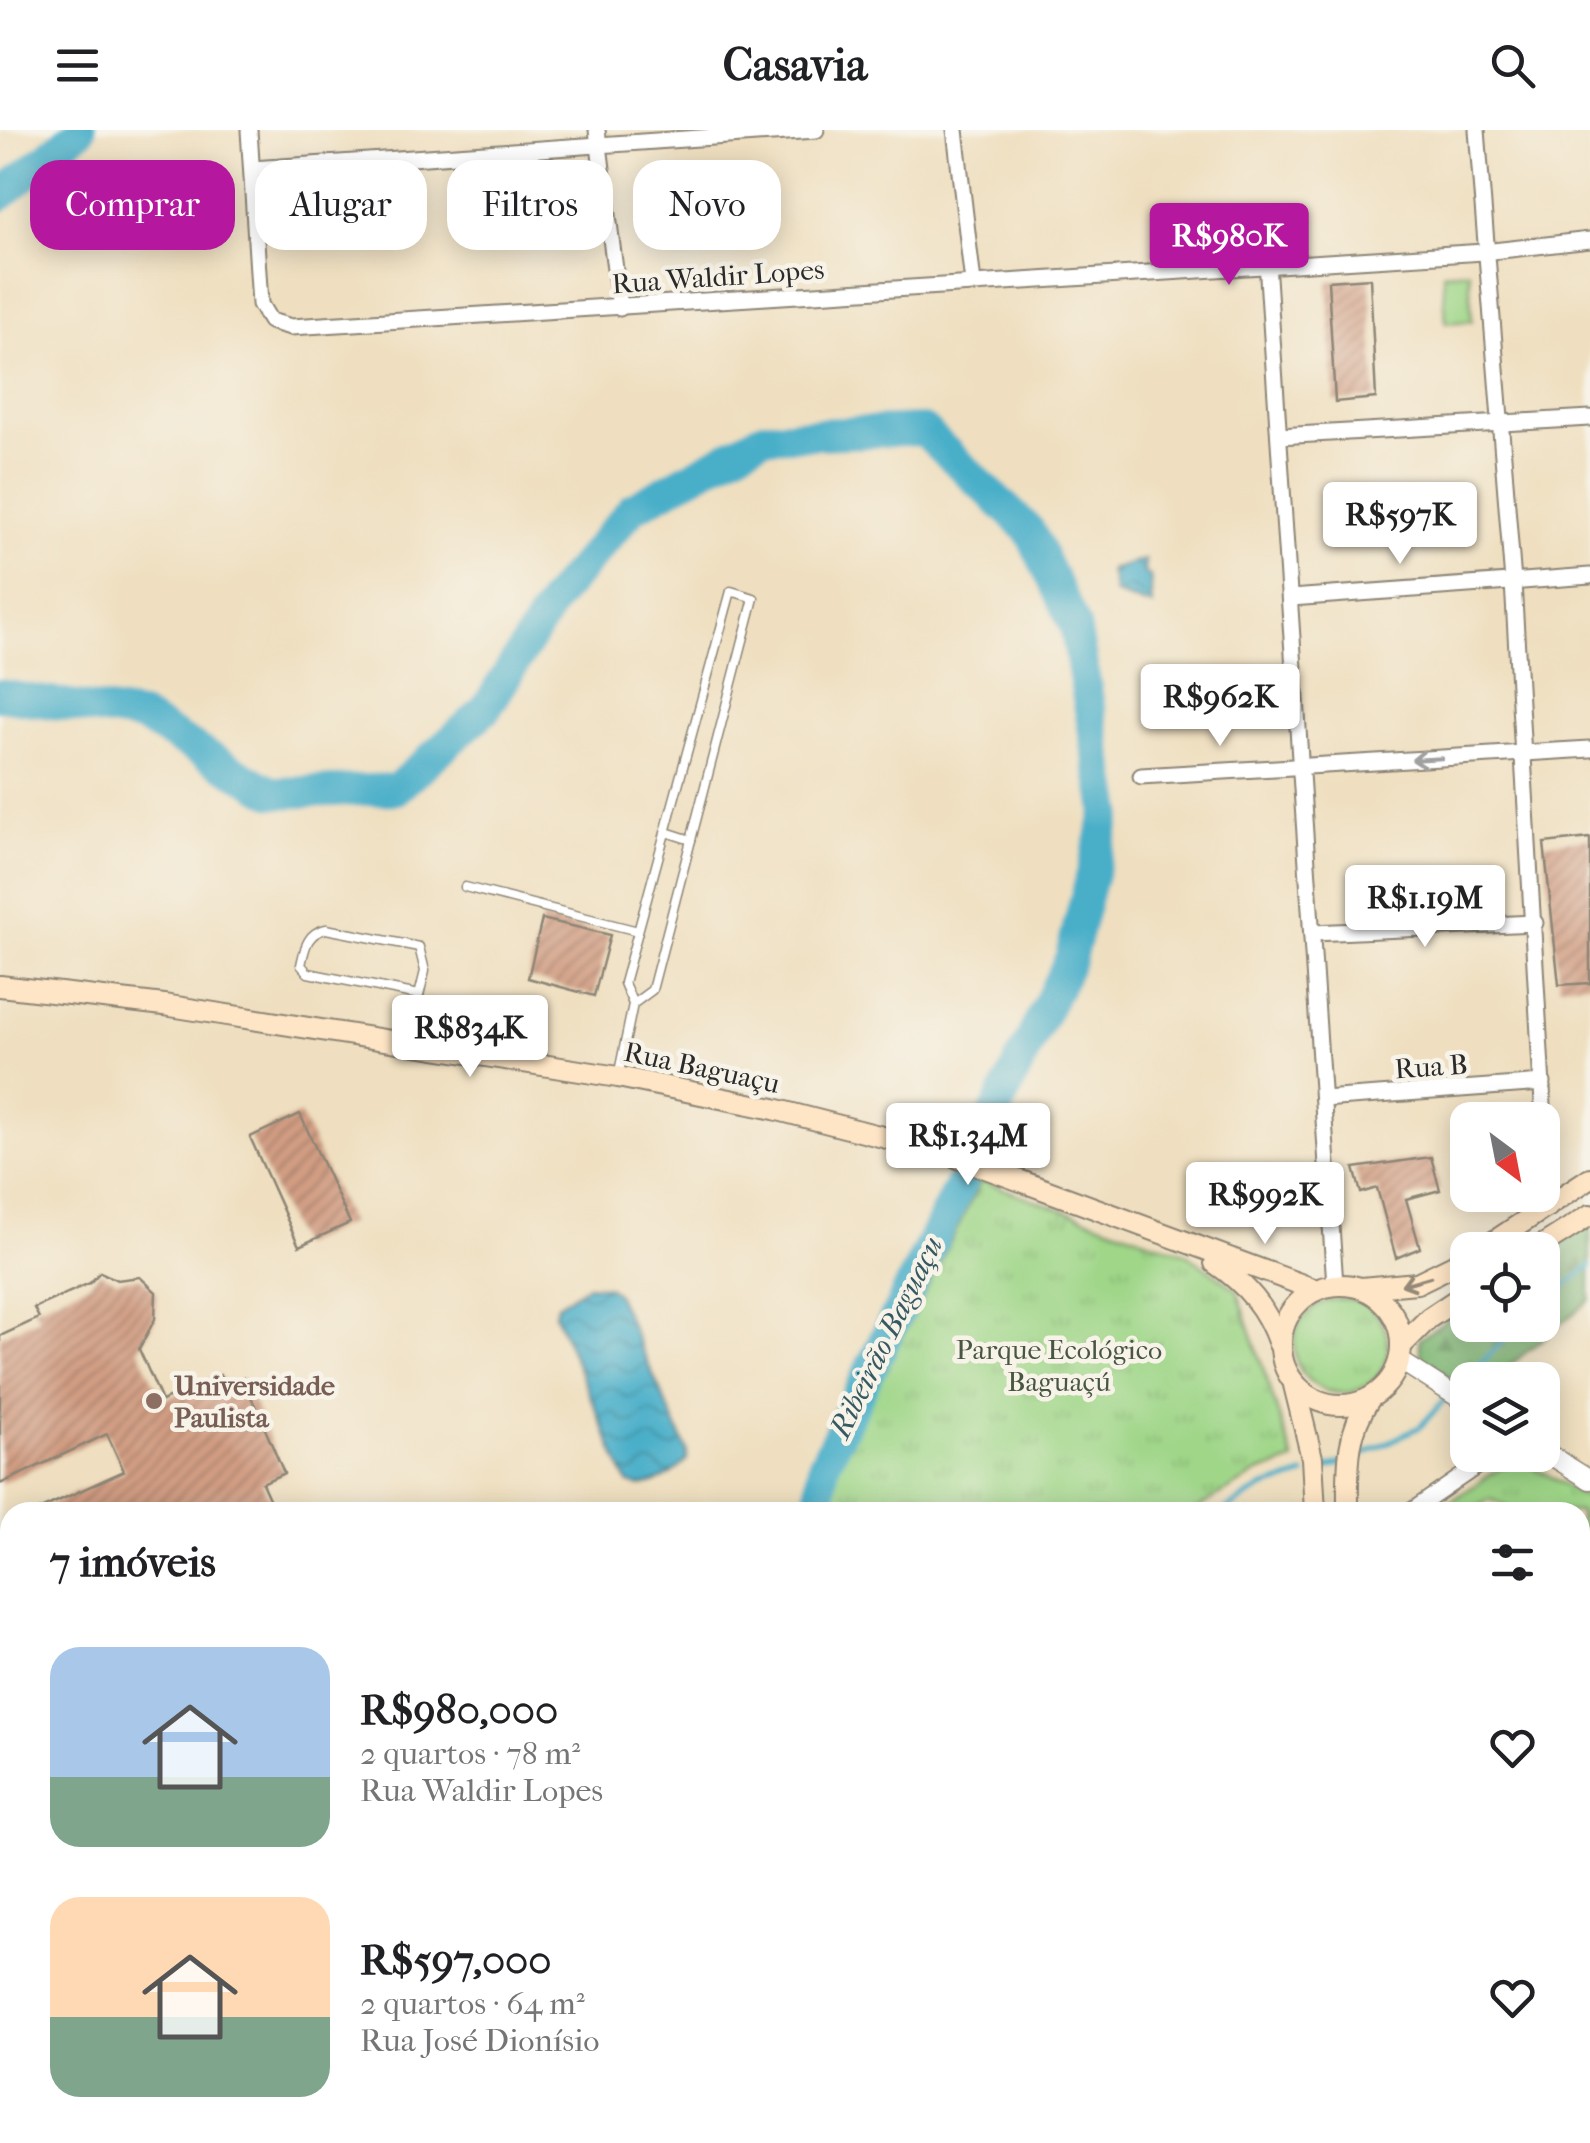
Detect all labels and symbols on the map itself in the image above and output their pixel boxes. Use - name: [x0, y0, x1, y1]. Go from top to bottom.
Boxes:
- pin: R$980K: [1148, 203, 1310, 288]
- street label: Rua Waldir Lopes: [611, 253, 825, 300]
- pin: R$597K: [1319, 482, 1481, 567]
- pin: R$962K: [1139, 664, 1301, 749]
- one-way arrow: [1411, 750, 1443, 769]
- pin: R$1.19M: [1333, 865, 1517, 950]
- pin: R$834K: [389, 995, 551, 1080]
- street label: Rua Baguaçu: [621, 1035, 783, 1100]
- street label: Rua B: [1394, 1047, 1469, 1086]
- north arrow: [1450, 1102, 1560, 1212]
- pin: R$1.34M: [876, 1103, 1060, 1188]
- pin: R$992K: [1184, 1162, 1346, 1247]
- water label: Ribeirão Baguaçu: [822, 1231, 950, 1445]
- one-way arrow: [1401, 1272, 1432, 1291]
- park label: Parque Ecológico Baguaçú: [956, 1333, 1162, 1398]
- place label: Universidade Paulista: [174, 1369, 335, 1434]
- marker: Universidade Paulista: [143, 1390, 165, 1412]

